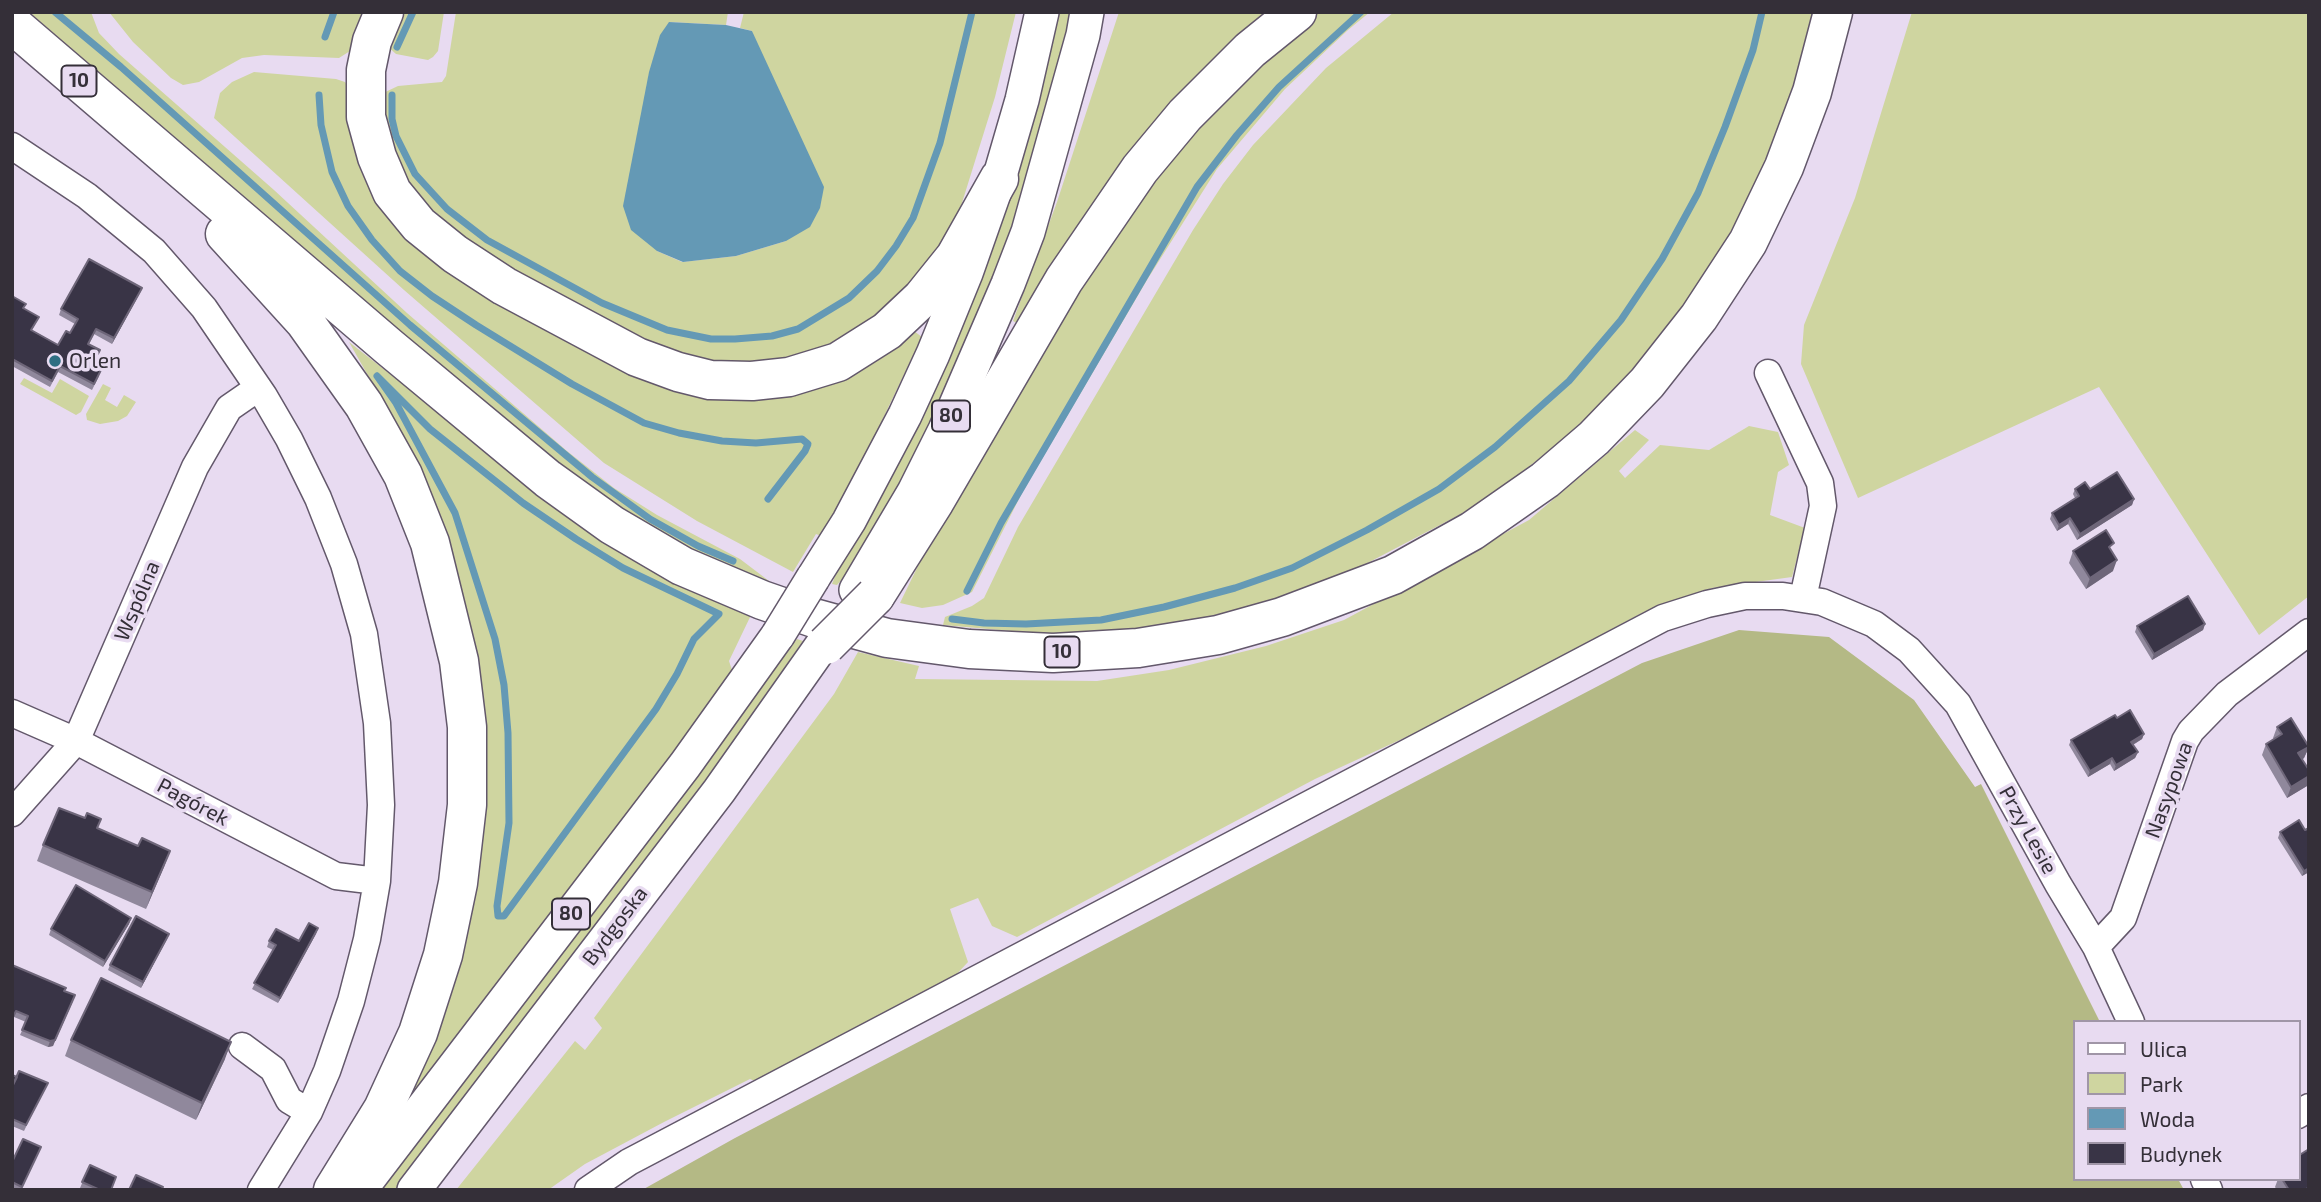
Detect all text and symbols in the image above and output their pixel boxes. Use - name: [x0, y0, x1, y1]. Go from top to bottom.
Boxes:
- road number: 10: [62, 66, 96, 96]
- place label: Orlen: [69, 348, 121, 374]
- marker: Orlen: [47, 353, 63, 369]
- road number: 80: [932, 400, 970, 432]
- street label: Wspólna: [109, 557, 165, 645]
- road number: 10: [1044, 636, 1080, 667]
- street label: Nasypowa: [2140, 738, 2198, 842]
- street label: Pagórek: [153, 773, 233, 831]
- street label: Przy Lesie: [1994, 782, 2062, 878]
- street label: Bydgoska: [577, 881, 653, 971]
- road number: 80: [552, 898, 590, 930]
- legend: [2072, 1020, 2300, 1181]
- text: Ulica: [2140, 1036, 2187, 1061]
- text: Park: [2140, 1071, 2183, 1096]
- text: Woda: [2140, 1106, 2195, 1131]
- text: Budynek: [2140, 1141, 2222, 1166]

